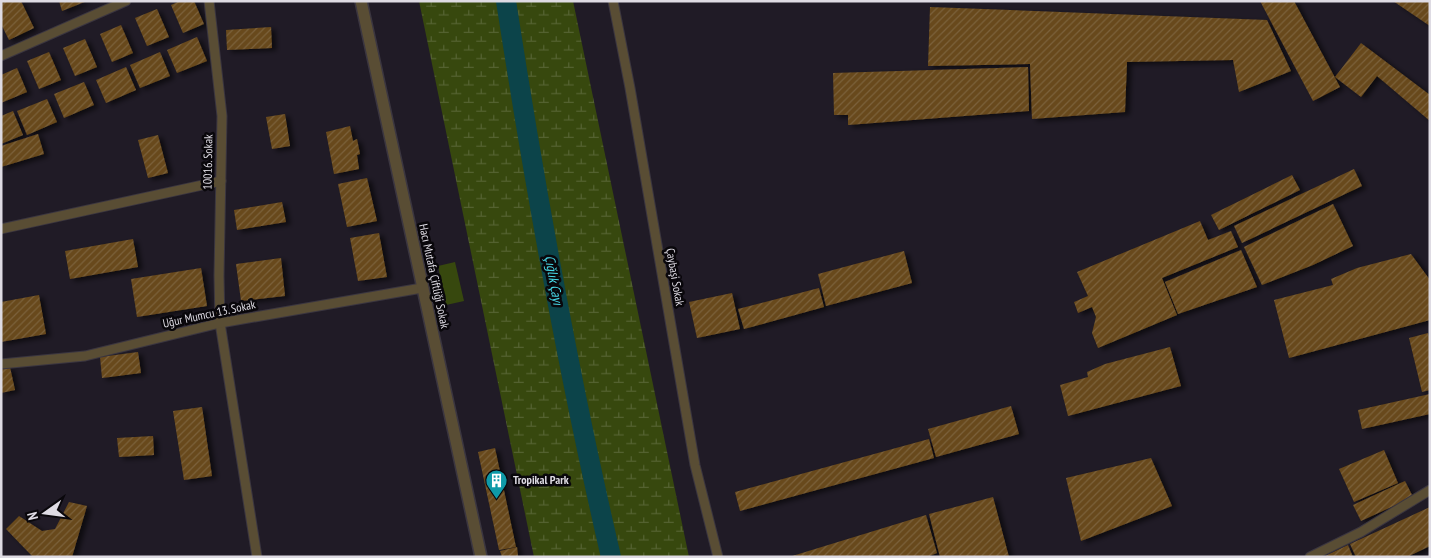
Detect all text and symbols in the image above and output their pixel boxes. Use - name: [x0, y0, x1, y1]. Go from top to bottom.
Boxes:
- street label: 10016. Sokak: [200, 134, 215, 190]
- street label: Hacı Mutafa Çiftliği Sokak: [416, 222, 453, 330]
- street label: Çaybaşi Sokak: [663, 247, 688, 307]
- water label: Çığlık Çayı: [541, 254, 567, 307]
- street label: Uğur Mumcu 13. Sokak: [161, 296, 257, 331]
- building icon: Tropikal Park: [485, 468, 509, 499]
- place label: Tropikal Park: [513, 472, 569, 487]
- north arrow: [20, 488, 70, 538]
- text: N: [23, 510, 42, 522]

